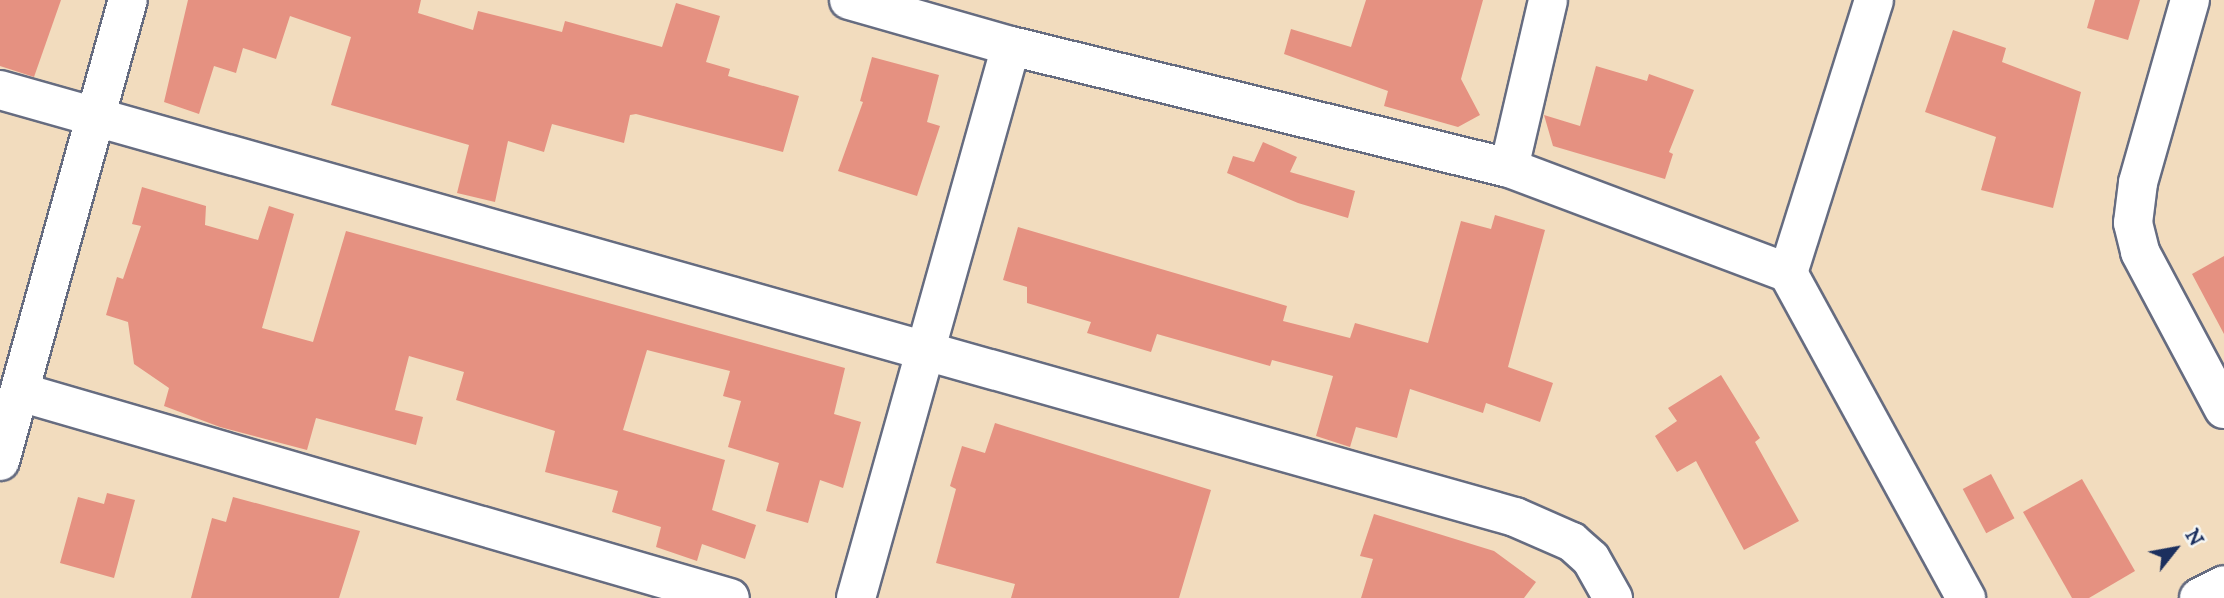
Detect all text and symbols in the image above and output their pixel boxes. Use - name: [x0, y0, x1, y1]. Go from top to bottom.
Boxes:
- north arrow: [2140, 514, 2210, 584]
- text: N: [2180, 525, 2207, 551]

